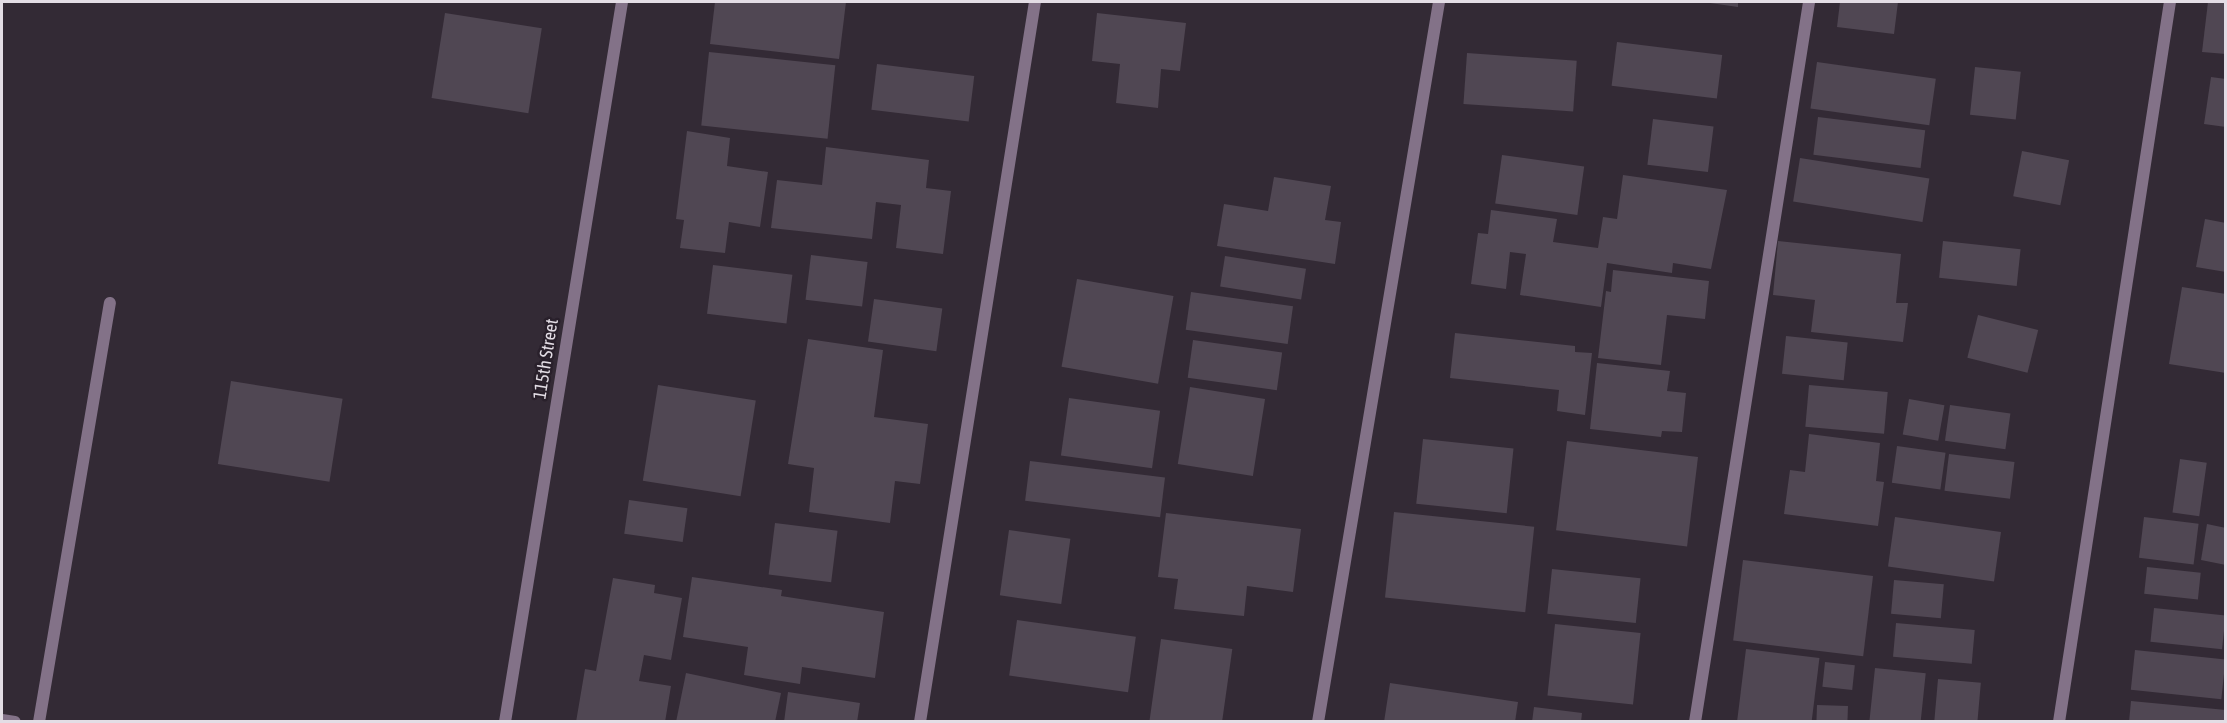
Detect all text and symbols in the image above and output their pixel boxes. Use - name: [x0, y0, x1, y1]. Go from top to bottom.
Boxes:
- street label: 115th Street: [529, 317, 563, 401]

